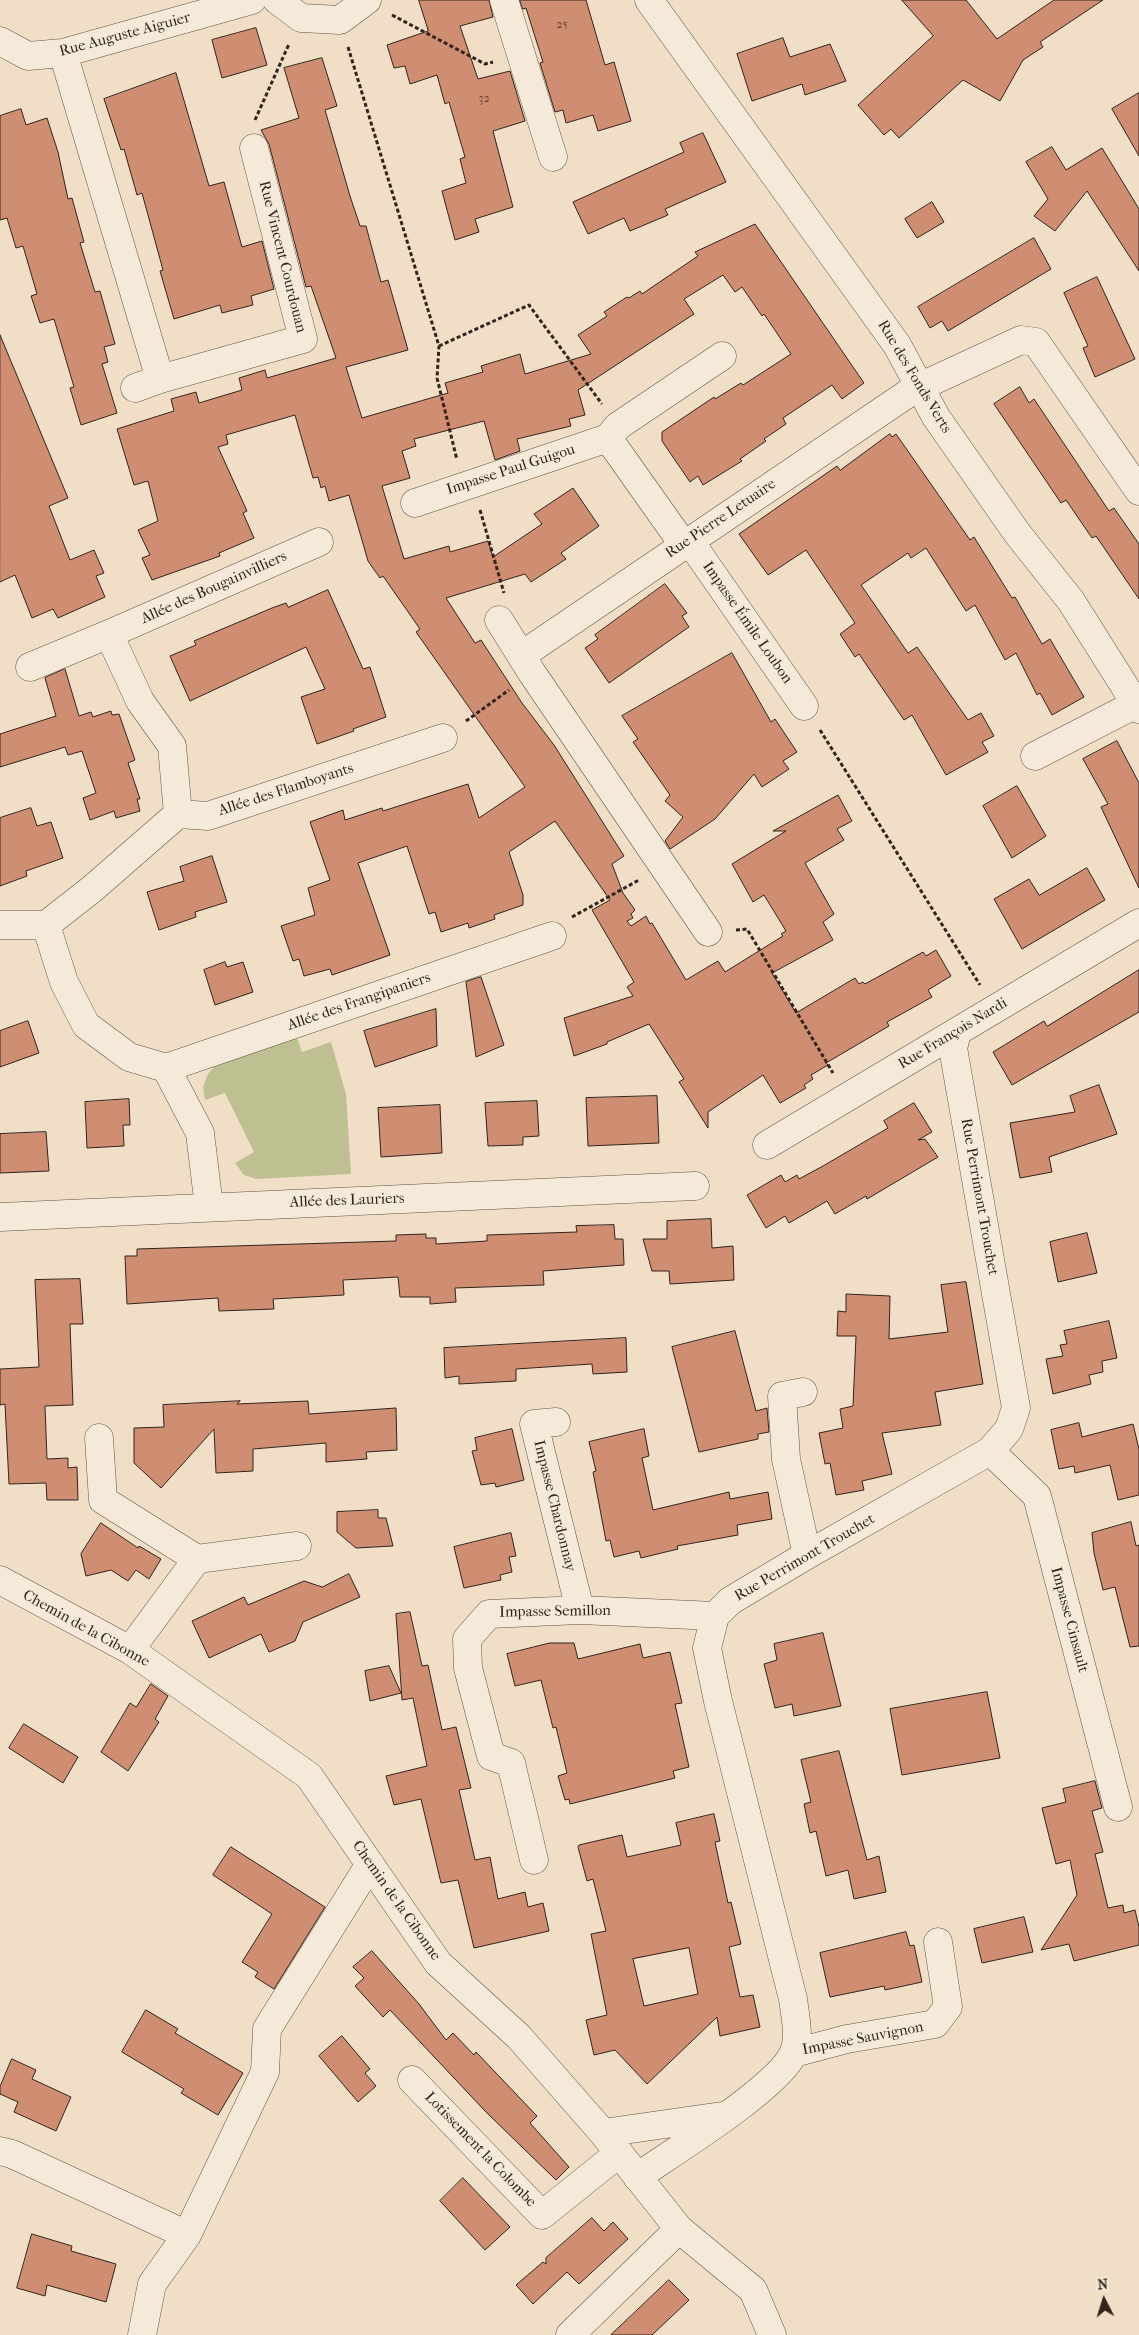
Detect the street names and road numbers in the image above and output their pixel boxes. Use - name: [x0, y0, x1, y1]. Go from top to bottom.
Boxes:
- street label: Rue Auguste Aiguier: [57, 9, 193, 61]
- street label: Rue Vincent Courdouan: [254, 179, 310, 335]
- street label: Rue des Fonds Verts: [873, 317, 955, 437]
- street label: Impasse Paul Guigou: [444, 441, 578, 499]
- street label: Rue Pierre Letuaire: [662, 475, 780, 563]
- street label: Allée des Bougainvilliers: [138, 548, 290, 628]
- street label: Impasse Émile Loubon: [698, 558, 796, 688]
- street label: Allée des Flamboyants: [216, 760, 356, 820]
- street label: Allée des Frangipaniers: [285, 969, 433, 1035]
- street label: Rue François Nardi: [895, 994, 1011, 1074]
- street label: Rue Perrimont Trouchet: [956, 1117, 1002, 1277]
- street label: Allée des Lauriers: [289, 1190, 405, 1212]
- street label: Impasse Chardonnay: [529, 1439, 579, 1573]
- street label: Rue Perrimont Trouchet: [732, 1510, 878, 1606]
- street label: Impasse Cinsault: [1046, 1565, 1092, 1675]
- street label: Chemin de la Cibonne: [19, 1587, 153, 1671]
- street label: Impasse Semillon: [499, 1602, 611, 1622]
- street label: Chemin de la Cibonne: [348, 1838, 444, 1964]
- street label: Impasse Sauvignon: [801, 2018, 925, 2060]
- street label: Lotissement la Colombe: [420, 2089, 540, 2211]

